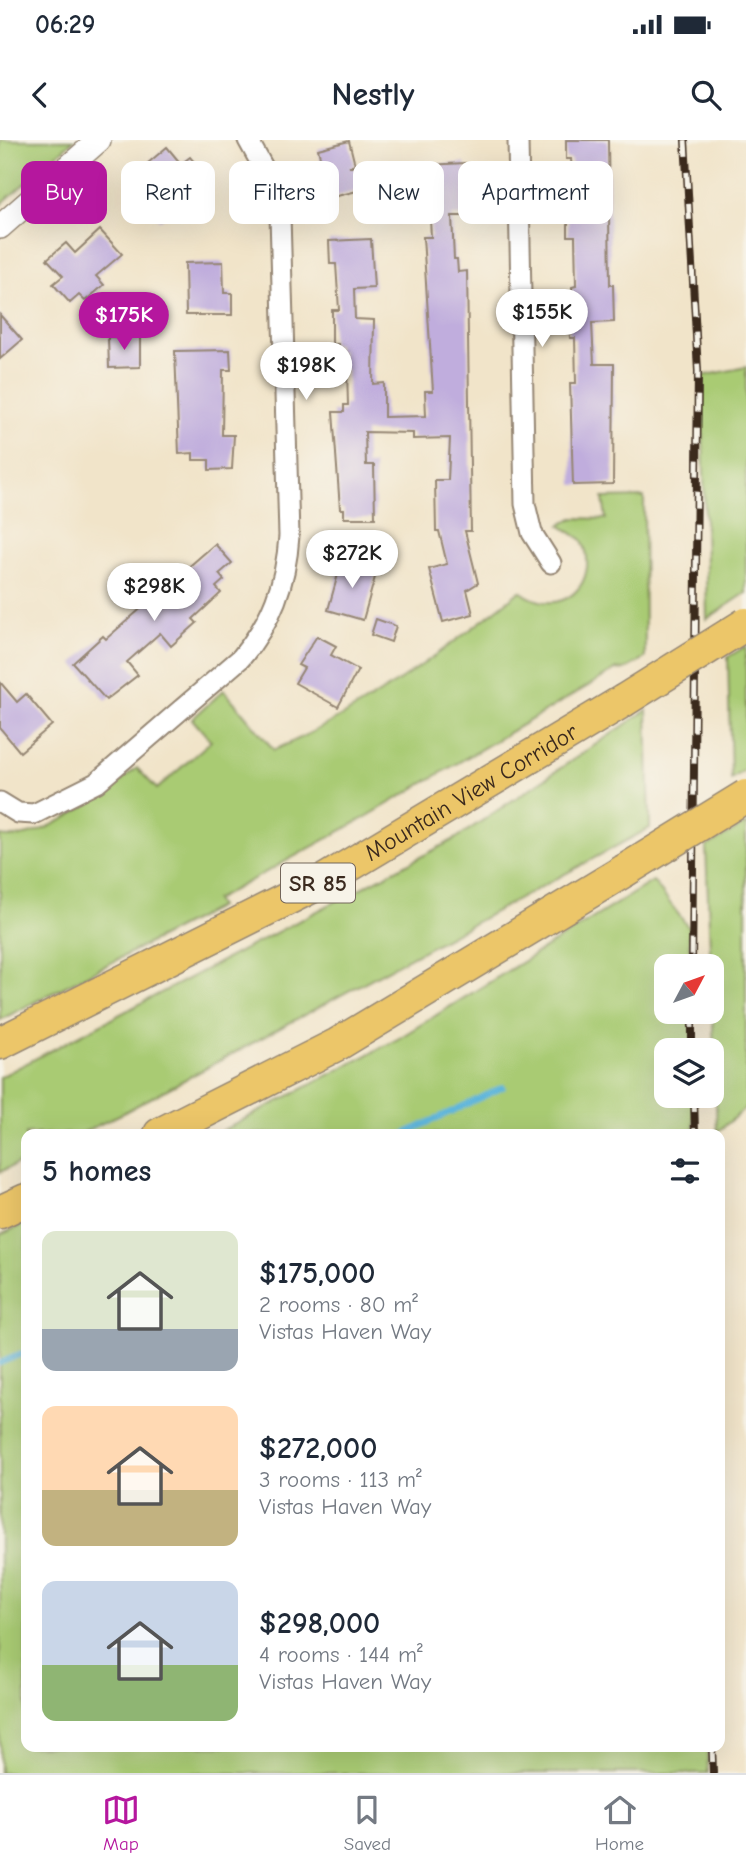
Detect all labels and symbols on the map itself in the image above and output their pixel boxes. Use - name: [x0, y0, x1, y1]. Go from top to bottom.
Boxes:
- pin: $155K: [493, 290, 591, 349]
- pin: $175K: [75, 292, 173, 352]
- pin: $198K: [257, 342, 355, 402]
- pin: $272K: [303, 531, 401, 590]
- pin: $298K: [105, 564, 203, 623]
- street label: Mountain View Corridor: [360, 717, 583, 867]
- road number: SR 85: [281, 863, 355, 902]
- north arrow: [654, 954, 724, 1024]

